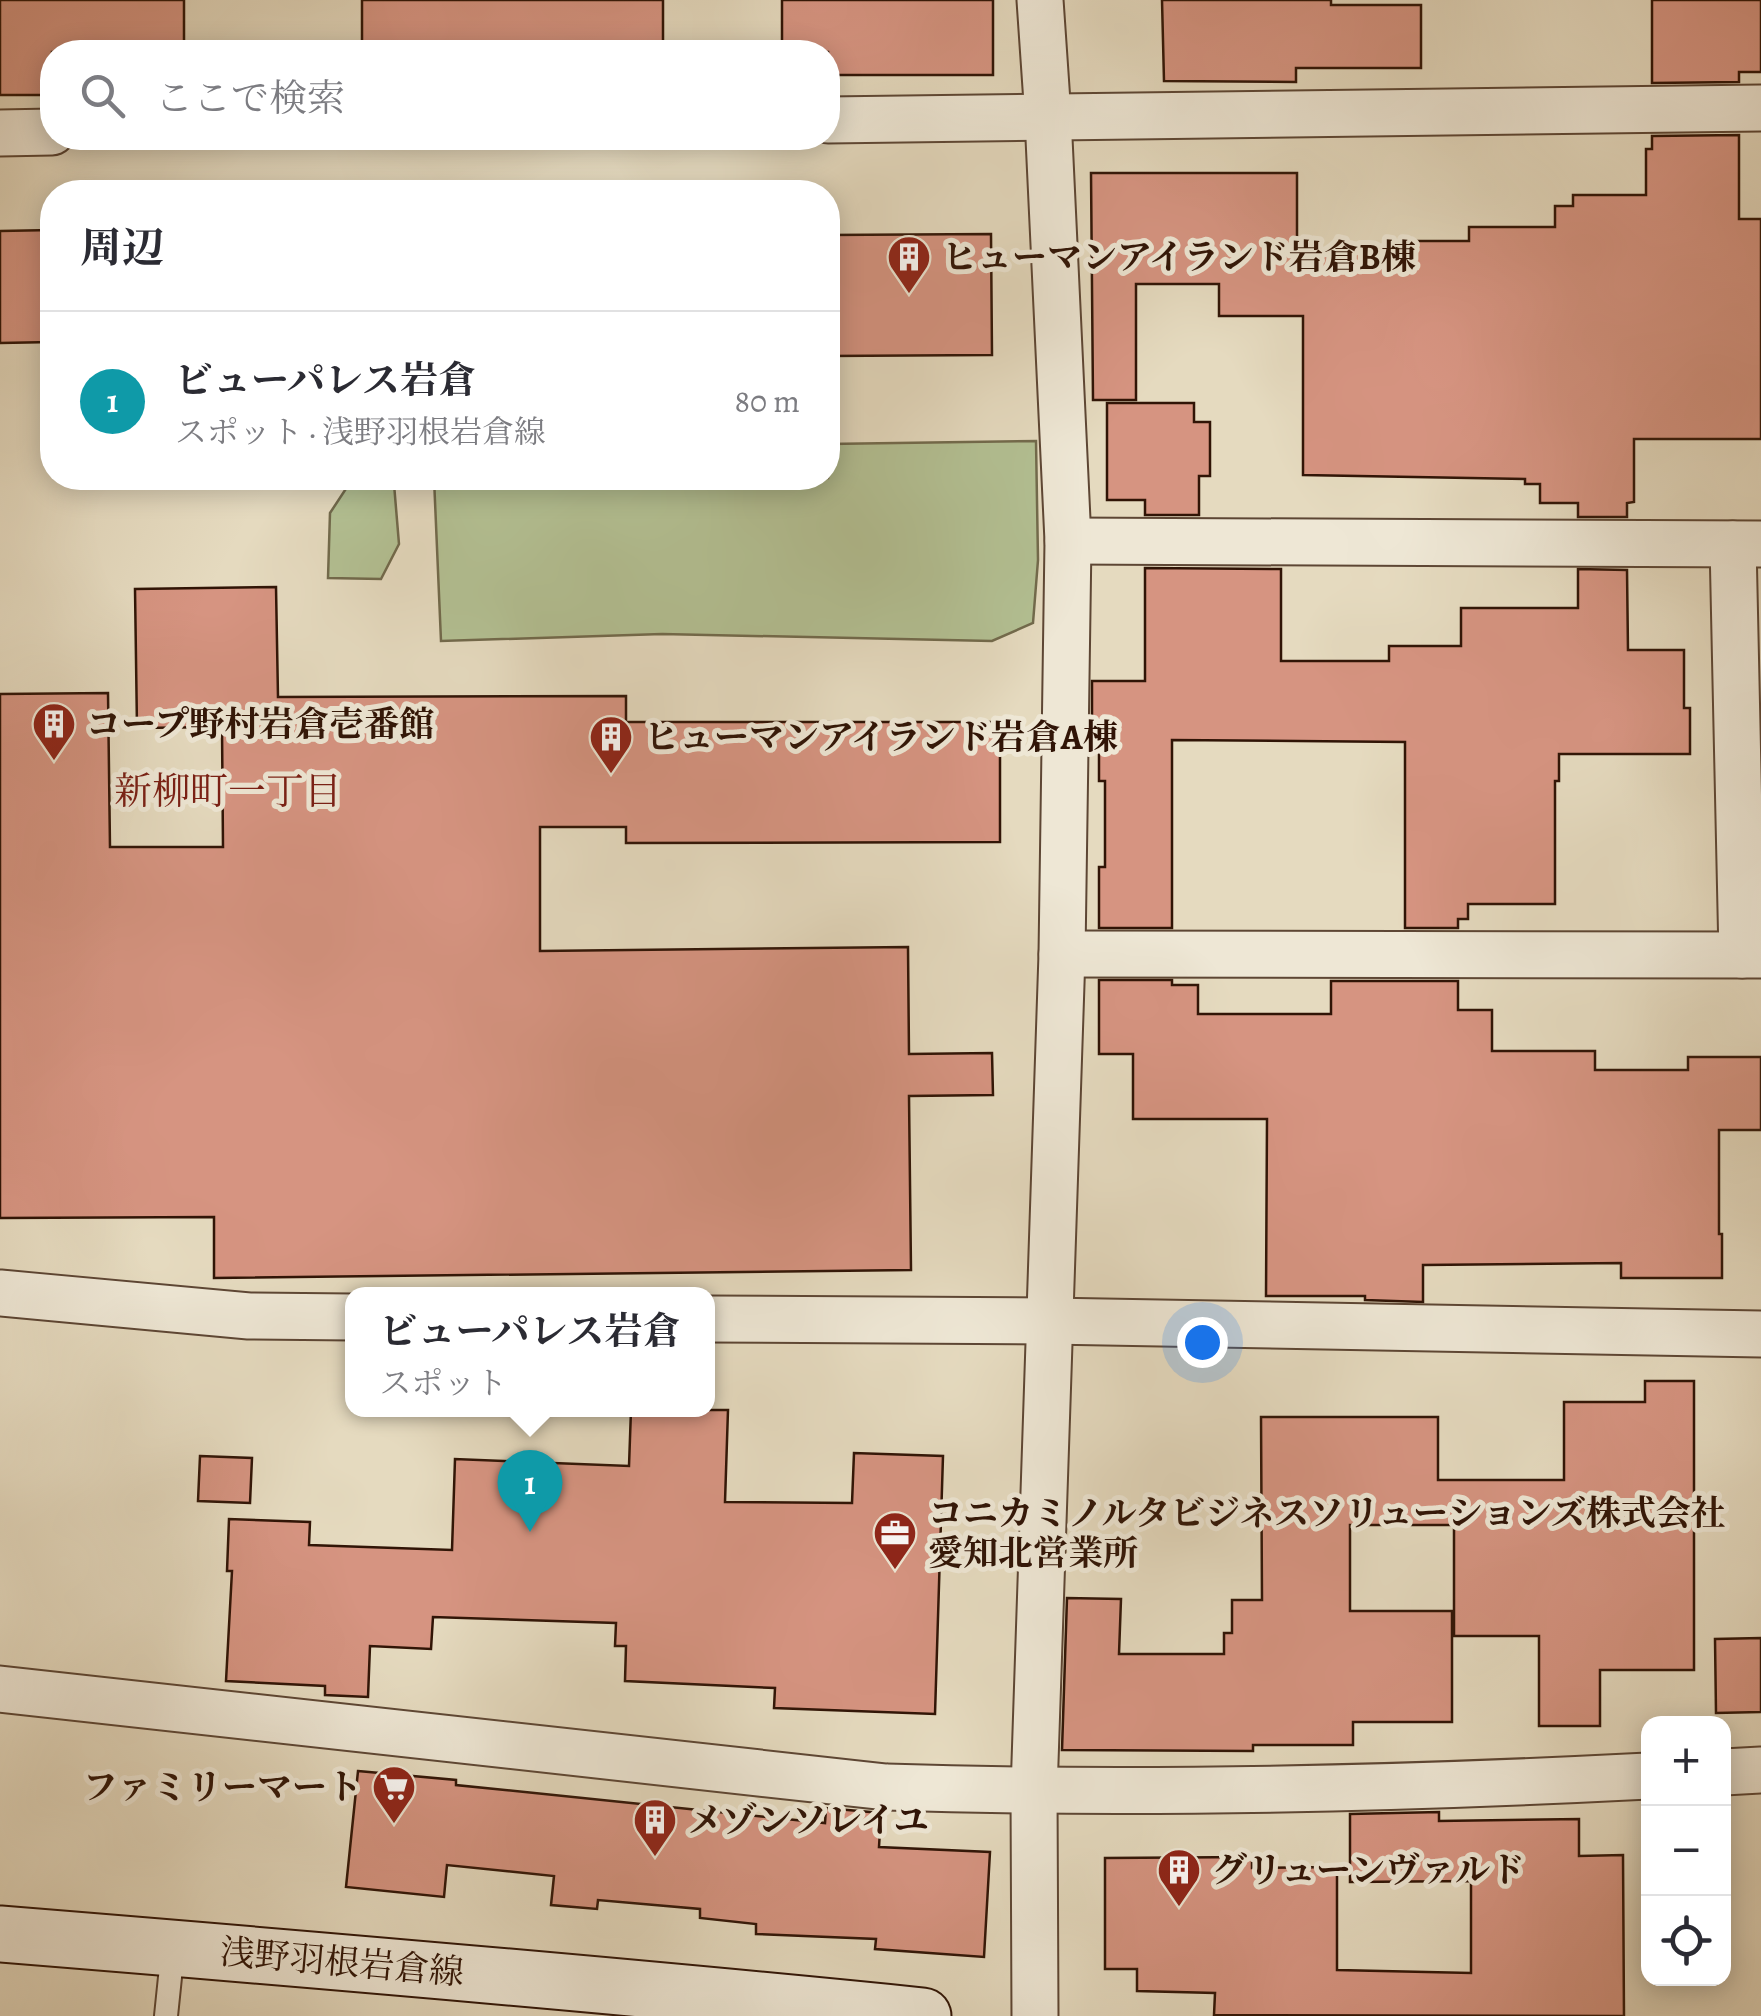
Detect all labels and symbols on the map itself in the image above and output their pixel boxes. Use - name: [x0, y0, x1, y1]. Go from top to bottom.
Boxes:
- place label: ヒューマンアイランド岩倉B棟: [942, 233, 1416, 281]
- building icon: ヒューマンアイランド岩倉B棟: [886, 234, 932, 295]
- place label: コープ野村岩倉壱番館: [86, 700, 434, 748]
- building icon: コープ野村岩倉壱番館: [31, 701, 77, 762]
- place label: ヒューマンアイランド岩倉A棟: [644, 713, 1118, 761]
- building icon: ヒューマンアイランド岩倉A棟: [588, 714, 634, 775]
- district label: 新柳町一丁目: [114, 765, 342, 817]
- your location: [1177, 1317, 1228, 1368]
- pin: 1: [498, 1450, 562, 1532]
- place label: コニカミノルタビジネスソリューションズ株式会社 愛知北営業所: [928, 1489, 1726, 1577]
- office icon: コニカミノルタビジネスソリューションズ株式会社 愛知北営業所: [872, 1510, 918, 1571]
- place label: ファミリーマート: [83, 1763, 362, 1811]
- supermarket icon: ファミリーマート: [371, 1764, 417, 1825]
- place label: メゾンソレイユ: [688, 1796, 929, 1844]
- building icon: メゾンソレイユ: [632, 1797, 678, 1858]
- place label: グリューンヴァルド: [1212, 1846, 1525, 1894]
- building icon: グリューンヴァルド: [1156, 1847, 1202, 1908]
- street label: 浅野羽根岩倉線: [218, 1927, 466, 1997]

